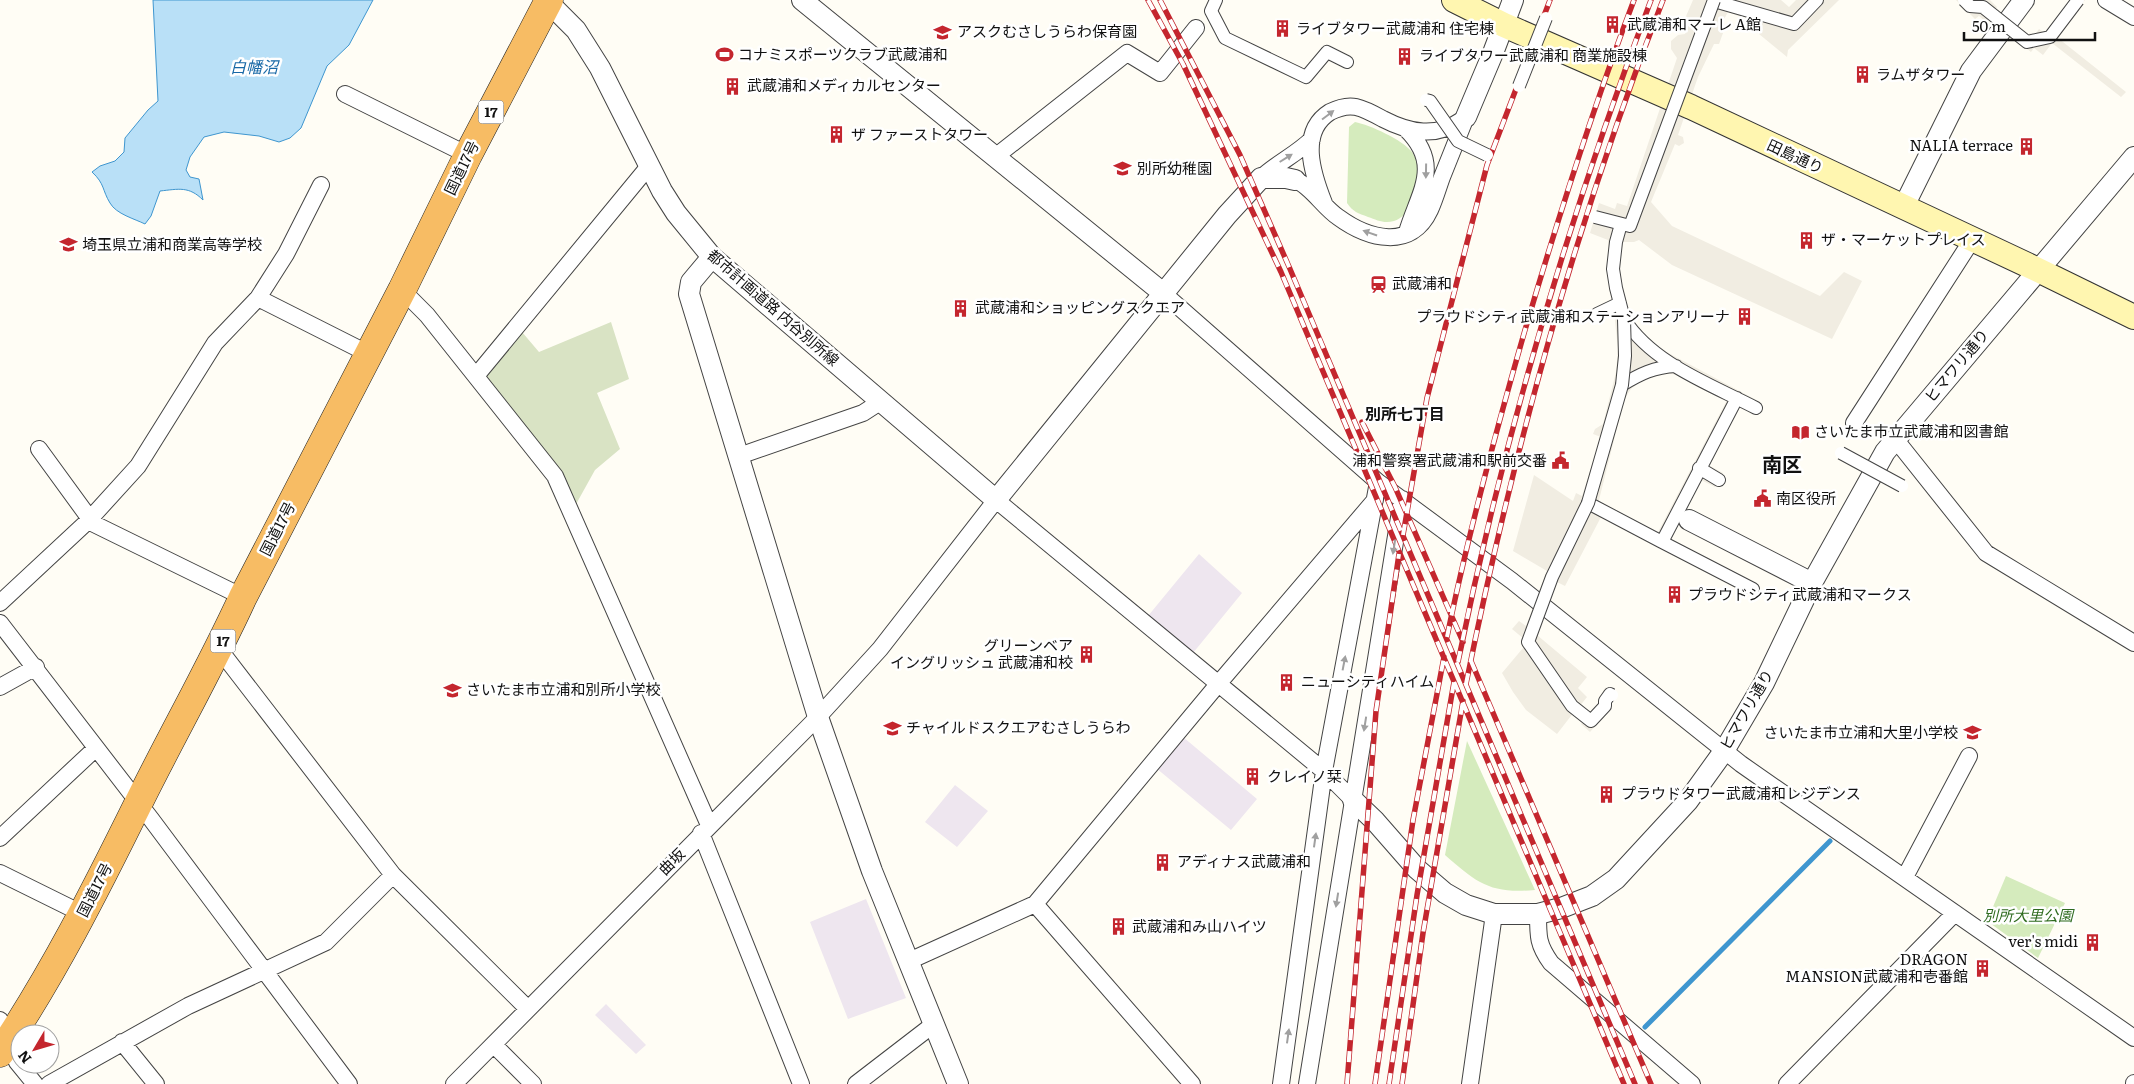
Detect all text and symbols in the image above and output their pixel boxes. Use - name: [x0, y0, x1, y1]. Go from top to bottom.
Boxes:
- scale bar: [1964, 10, 2095, 42]
- place label: 武蔵浦和マーレ A館: [1627, 12, 1761, 35]
- text: 50 m: [1972, 14, 2006, 37]
- building icon: 武蔵浦和マーレ A館: [1603, 15, 1623, 35]
- place label: ライブタワー武蔵浦和 住宅棟: [1296, 16, 1494, 39]
- place label: アスクむさしうらわ保育園: [957, 19, 1137, 42]
- building icon: ライブタワー武蔵浦和 住宅棟: [1272, 19, 1292, 39]
- school or university icon: アスクむさしうらわ保育園: [933, 22, 953, 42]
- place label: コナミスポーツクラブ武蔵浦和: [738, 42, 948, 65]
- place label: ライブタワー武蔵浦和 商業施設棟: [1419, 43, 1647, 66]
- sports icon: コナミスポーツクラブ武蔵浦和: [714, 45, 734, 65]
- building icon: ライブタワー武蔵浦和 商業施設棟: [1395, 46, 1415, 66]
- water label: 白幡沼: [230, 54, 280, 78]
- place label: ラムザタワー: [1876, 62, 1966, 85]
- building icon: ラムザタワー: [1852, 65, 1872, 85]
- place label: 武蔵浦和メディカルセンター: [747, 73, 941, 96]
- building icon: 武蔵浦和メディカルセンター: [723, 76, 743, 96]
- road number: 17: [478, 100, 504, 124]
- one-way arrow: [1322, 109, 1335, 120]
- place label: ザ ファーストタワー: [851, 122, 988, 145]
- building icon: ザ ファーストタワー: [827, 125, 847, 145]
- street label: 田島通り: [1764, 133, 1828, 179]
- place label: NALIA terrace: [1909, 133, 2013, 156]
- street label: 国道17号: [438, 136, 484, 199]
- building icon: NALIA terrace: [2017, 136, 2037, 156]
- one-way arrow: [1279, 153, 1292, 163]
- place label: 別所幼稚園: [1137, 156, 1212, 179]
- school or university icon: 別所幼稚園: [1113, 159, 1133, 179]
- one-way arrow: [1421, 164, 1429, 180]
- place label: ザ・マーケットプレイス: [1821, 227, 1986, 250]
- one-way arrow: [1362, 229, 1377, 237]
- building icon: ザ・マーケットプレイス: [1797, 230, 1817, 250]
- place label: 埼玉県立浦和商業高等学校: [82, 232, 262, 255]
- school or university icon: 埼玉県立浦和商業高等学校: [58, 235, 78, 255]
- street label: 都市計画道路 内谷別所線: [703, 243, 845, 371]
- place label: 武蔵浦和: [1392, 271, 1452, 294]
- station icon: 武蔵浦和: [1368, 274, 1388, 294]
- place label: 武蔵浦和ショッピングスクエア: [975, 295, 1185, 318]
- building icon: 武蔵浦和ショッピングスクエア: [951, 298, 971, 318]
- place label: プラウドシティ武蔵浦和ステーションアリーナ: [1416, 304, 1730, 327]
- building icon: プラウドシティ武蔵浦和ステーションアリーナ: [1734, 307, 1754, 327]
- street label: ヒマワリ通り: [1918, 323, 1994, 407]
- district label: 別所七丁目: [1365, 401, 1445, 425]
- place label: さいたま市立武蔵浦和図書館: [1814, 419, 2009, 442]
- library icon: さいたま市立武蔵浦和図書館: [1790, 422, 1810, 442]
- place label: 浦和警察署武蔵浦和駅前交番: [1352, 448, 1547, 471]
- district label: 南区: [1762, 448, 1802, 478]
- public building icon: 浦和警察署武蔵浦和駅前交番: [1551, 451, 1571, 471]
- place label: 南区役所: [1776, 486, 1836, 509]
- public building icon: 南区役所: [1752, 489, 1772, 509]
- street label: 国道17号: [253, 497, 300, 559]
- one-way arrow: [1390, 539, 1398, 555]
- place label: プラウドシティ武蔵浦和マークス: [1688, 582, 1912, 605]
- building icon: プラウドシティ武蔵浦和マークス: [1664, 585, 1684, 605]
- road number: 17: [210, 630, 236, 652]
- place label: グリーンベア イングリッシュ 武蔵浦和校: [890, 633, 1073, 673]
- building icon: グリーンベア イングリッシュ 武蔵浦和校: [1077, 645, 1097, 665]
- one-way arrow: [1341, 654, 1349, 670]
- street label: ヒマワリ通り: [1713, 665, 1778, 754]
- place label: ニューシティハイム: [1301, 669, 1434, 692]
- building icon: ニューシティハイム: [1277, 672, 1297, 692]
- place label: さいたま市立浦和別所小学校: [466, 677, 661, 700]
- school or university icon: さいたま市立浦和別所小学校: [442, 680, 462, 700]
- place label: チャイルドスクエアむさしうらわ: [906, 715, 1131, 738]
- one-way arrow: [1361, 717, 1369, 733]
- school or university icon: チャイルドスクエアむさしうらわ: [882, 718, 902, 738]
- place label: さいたま市立浦和大里小学校: [1763, 720, 1958, 743]
- school or university icon: さいたま市立浦和大里小学校: [1962, 723, 1982, 743]
- place label: クレイノ栞: [1267, 764, 1342, 787]
- building icon: クレイノ栞: [1243, 767, 1263, 787]
- place label: プラウドタワー武蔵浦和レジデンス: [1621, 781, 1861, 804]
- building icon: プラウドタワー武蔵浦和レジデンス: [1597, 784, 1617, 804]
- one-way arrow: [1311, 832, 1319, 848]
- street label: 曲坂: [652, 842, 690, 880]
- place label: アディナス武蔵浦和: [1177, 849, 1311, 872]
- building icon: アディナス武蔵浦和: [1153, 852, 1173, 872]
- street label: 国道17号: [70, 858, 117, 920]
- one-way arrow: [1333, 892, 1341, 908]
- park label: 別所大里公園: [1983, 903, 2075, 926]
- place label: 武蔵浦和み山ハイツ: [1132, 914, 1267, 937]
- building icon: 武蔵浦和み山ハイツ: [1108, 917, 1128, 937]
- place label: ver's midi: [2008, 929, 2078, 952]
- building icon: ver's midi: [2082, 932, 2102, 952]
- place label: DRAGON MANSION武蔵浦和壱番館: [1785, 947, 1968, 987]
- building icon: DRAGON MANSION武蔵浦和壱番館: [1972, 959, 1992, 979]
- north arrow: [10, 1024, 60, 1074]
- one-way arrow: [1284, 1027, 1292, 1043]
- text: N: [12, 1047, 35, 1068]

